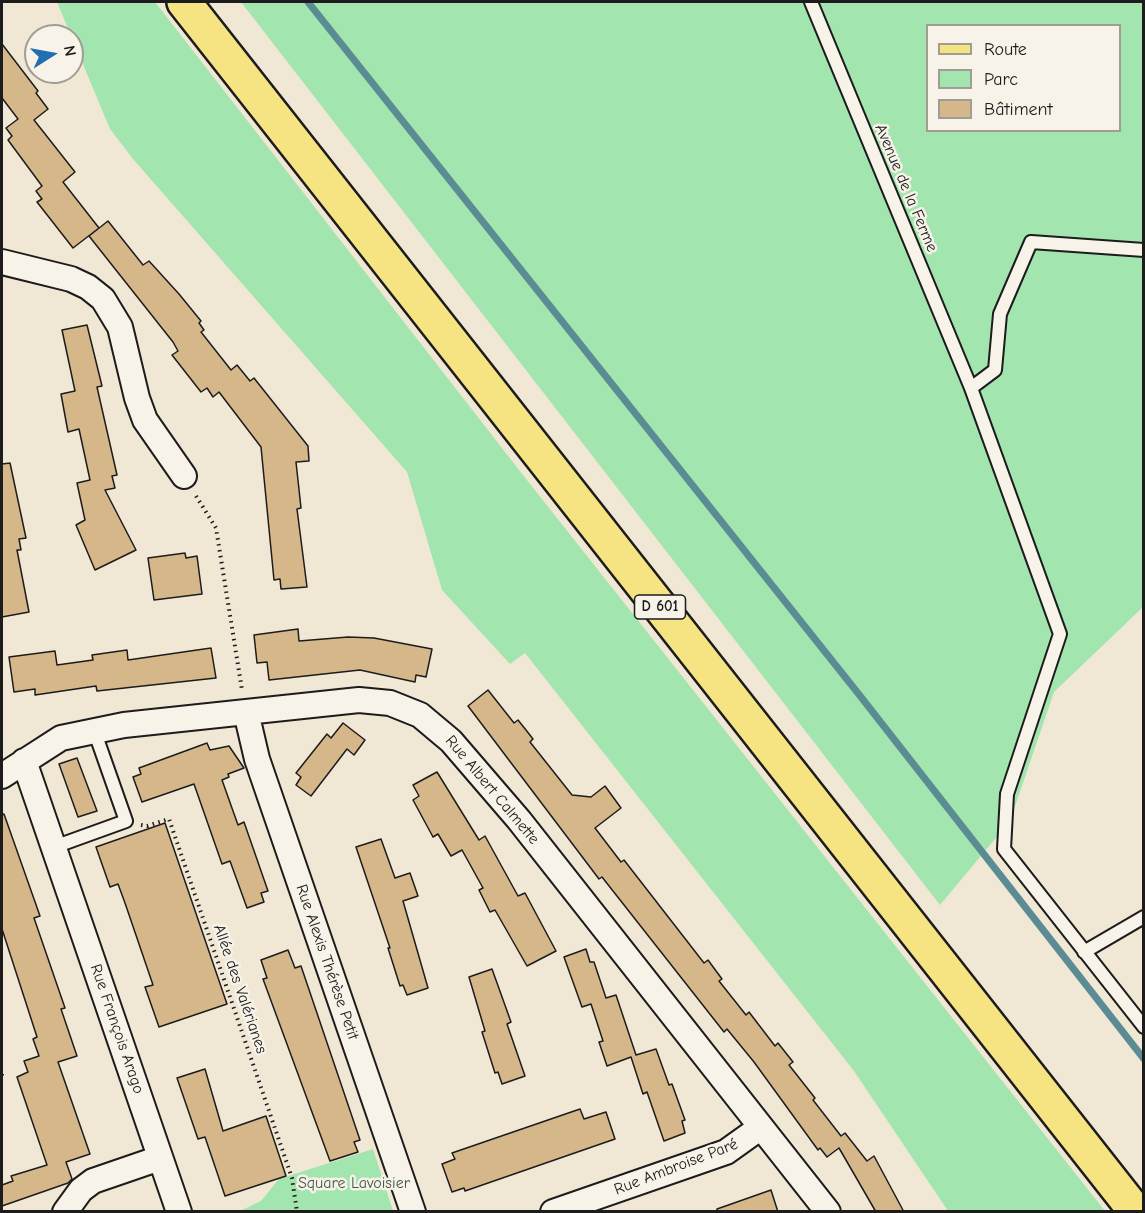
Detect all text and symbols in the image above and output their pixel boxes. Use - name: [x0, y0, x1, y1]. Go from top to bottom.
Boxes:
- north arrow: [24, 24, 84, 84]
- legend: [926, 24, 1121, 132]
- text: Route: [984, 39, 1027, 60]
- text: N: [60, 44, 80, 58]
- text: Parc: [984, 69, 1018, 90]
- text: Bâtiment: [984, 99, 1053, 120]
- street label: Avenue de la Ferme: [870, 121, 942, 255]
- road number: D 601: [634, 595, 686, 619]
- street label: Rue Albert Calmette: [441, 732, 543, 848]
- street label: Rue Alexis Thérèse Petit: [291, 882, 363, 1042]
- street label: Allée des Valérianes: [209, 922, 271, 1056]
- street label: Rue François Arago: [86, 962, 148, 1096]
- street label: Rue Ambroise Paré: [612, 1135, 740, 1199]
- park label: Square Lavoisier: [298, 1173, 410, 1193]

